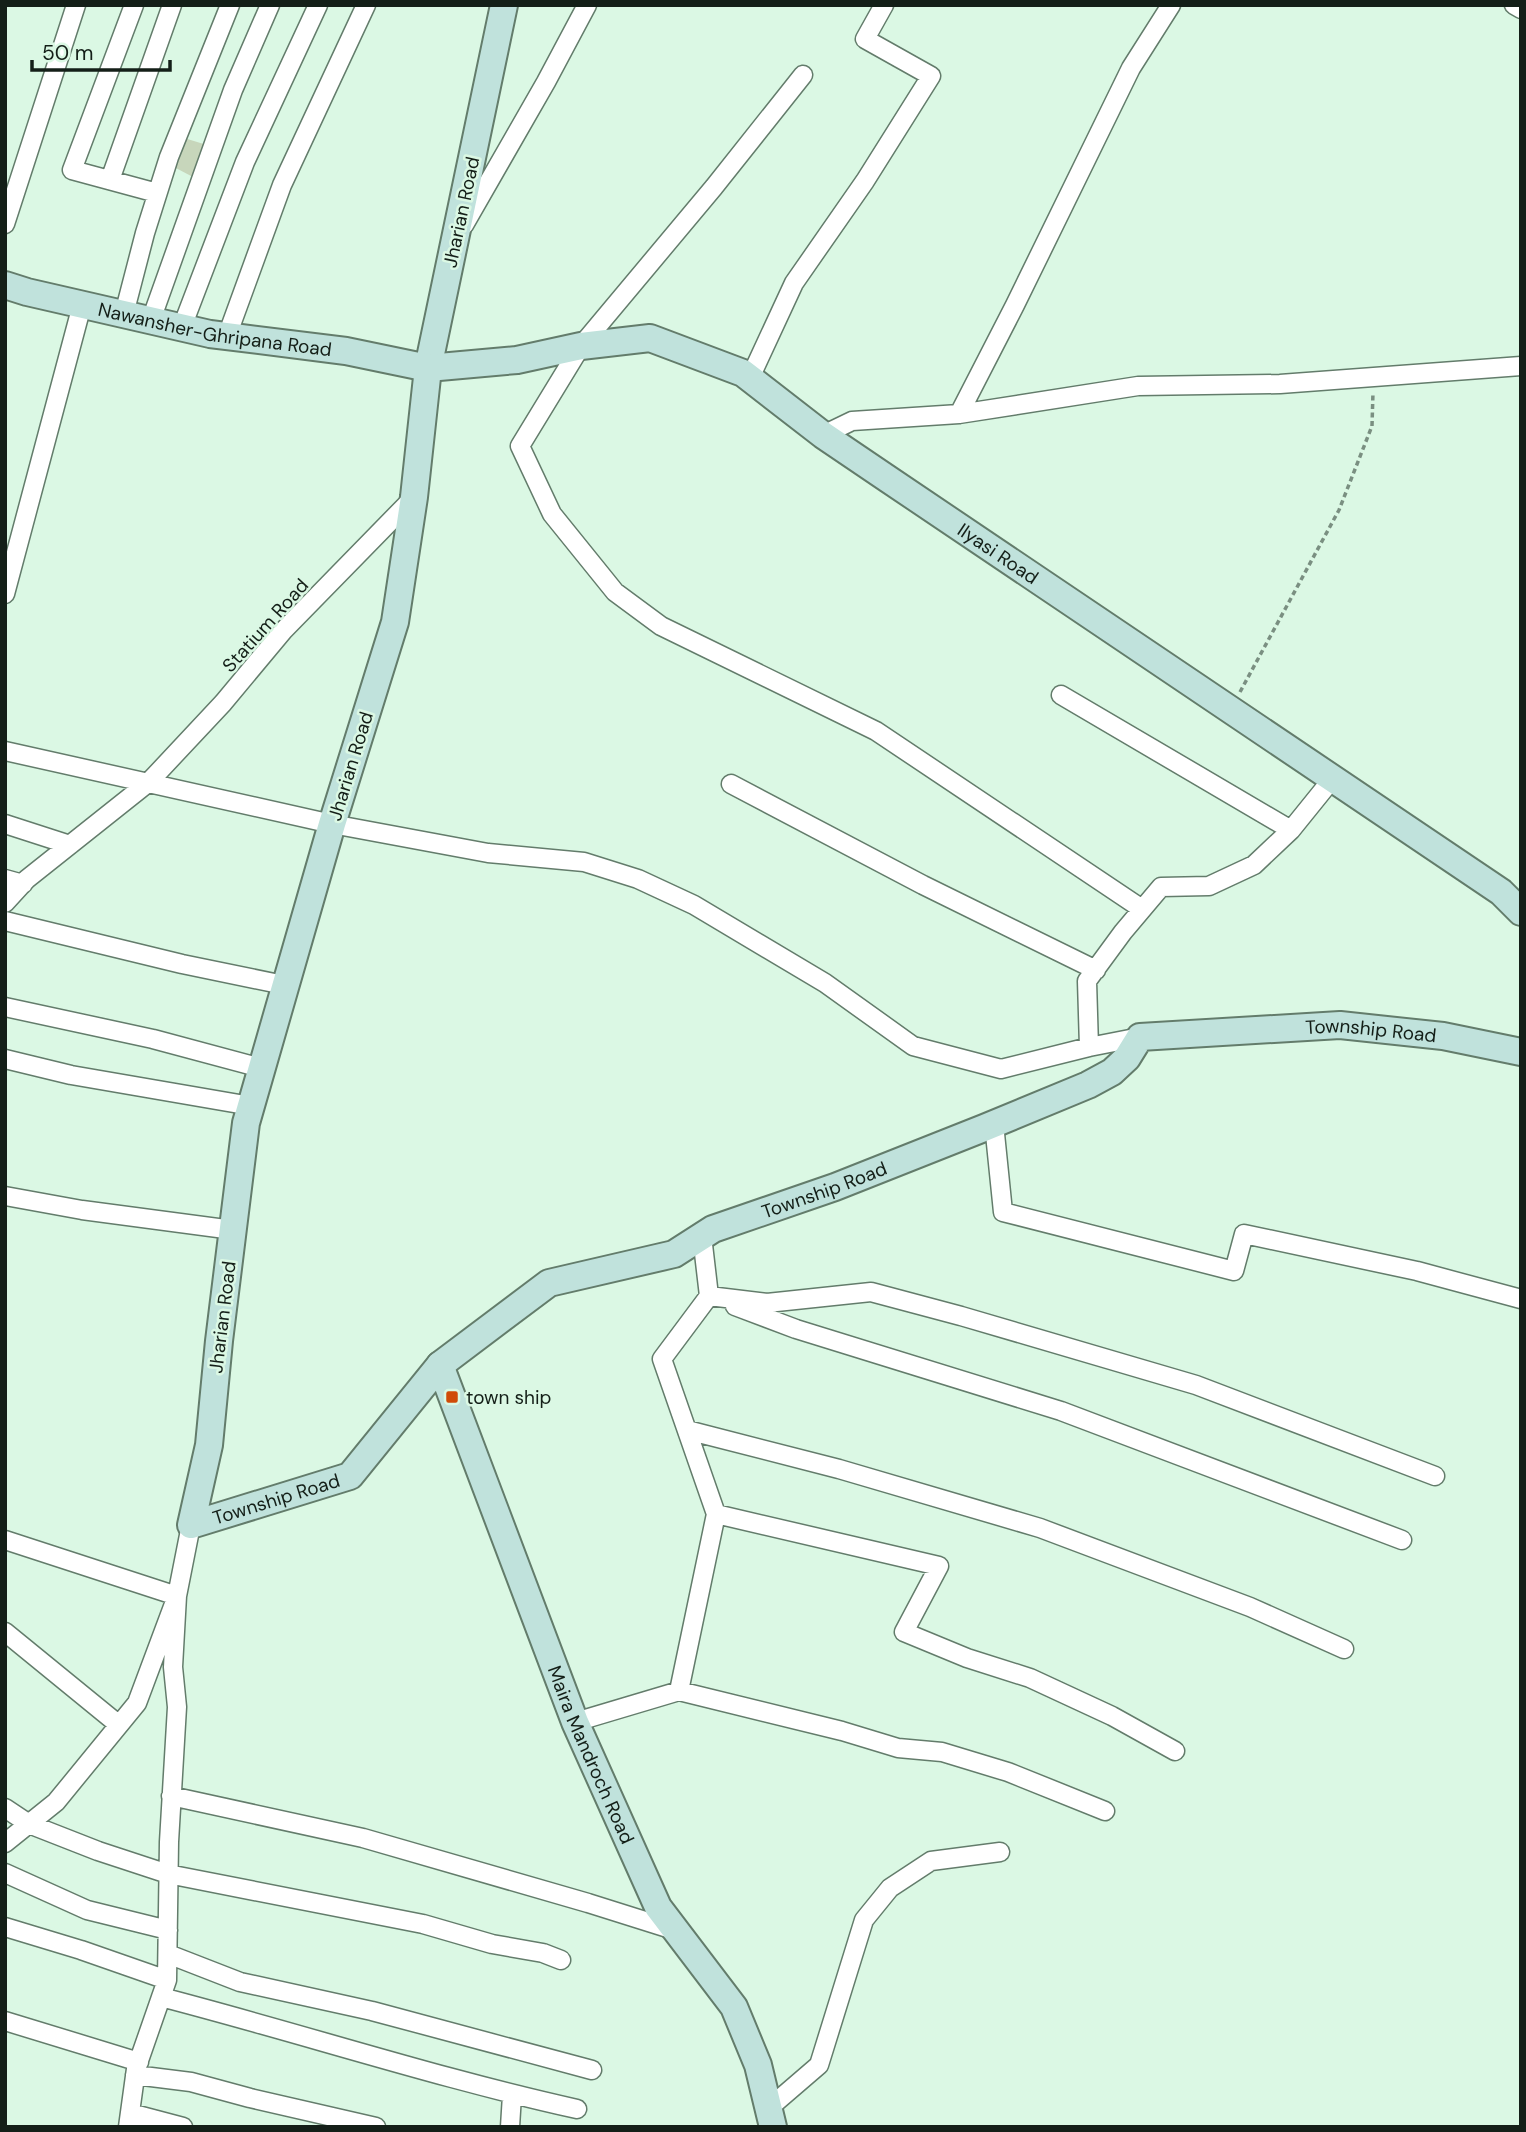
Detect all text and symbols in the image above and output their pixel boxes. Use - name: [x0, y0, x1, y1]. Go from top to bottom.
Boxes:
- scale bar: [32, 28, 170, 72]
- text: 50 m: [42, 39, 93, 67]
- street label: Jharian Road: [438, 154, 485, 270]
- street label: Nawansher-Ghripana Road: [96, 297, 333, 362]
- street label: Ilyasi Road: [953, 517, 1043, 590]
- street label: Statium Road: [217, 573, 314, 677]
- street label: Jharian Road: [322, 709, 379, 824]
- street label: Township Road: [1305, 1013, 1438, 1048]
- street label: Township Road: [758, 1156, 890, 1224]
- street label: Jharian Road: [203, 1260, 242, 1375]
- place label: town ship: [466, 1385, 551, 1410]
- marker: town ship: [444, 1389, 460, 1405]
- street label: Township Road: [210, 1468, 343, 1531]
- street label: Maira Mandroch Road: [542, 1662, 640, 1848]

